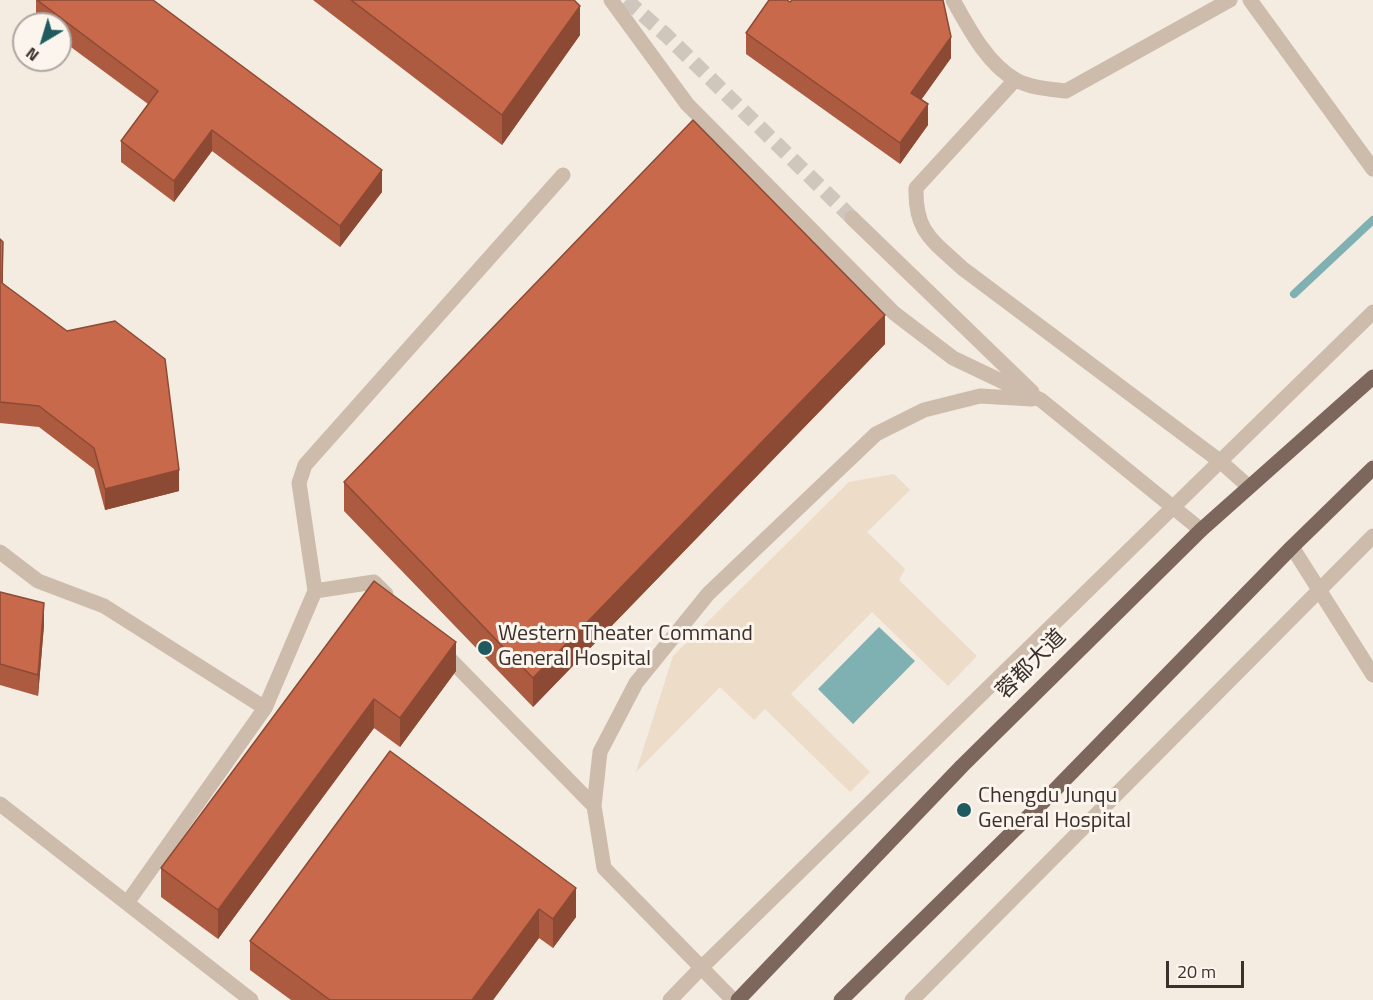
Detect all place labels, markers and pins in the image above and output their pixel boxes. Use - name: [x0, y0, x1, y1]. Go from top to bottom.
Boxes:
- place label: Western Theater Command General Hospital: [498, 622, 753, 674]
- marker: Western Theater Command General Hospital: [476, 639, 494, 657]
- place label: Chengdu Junqu General Hospital: [978, 784, 1131, 836]
- marker: Chengdu Junqu General Hospital: [955, 801, 973, 819]

